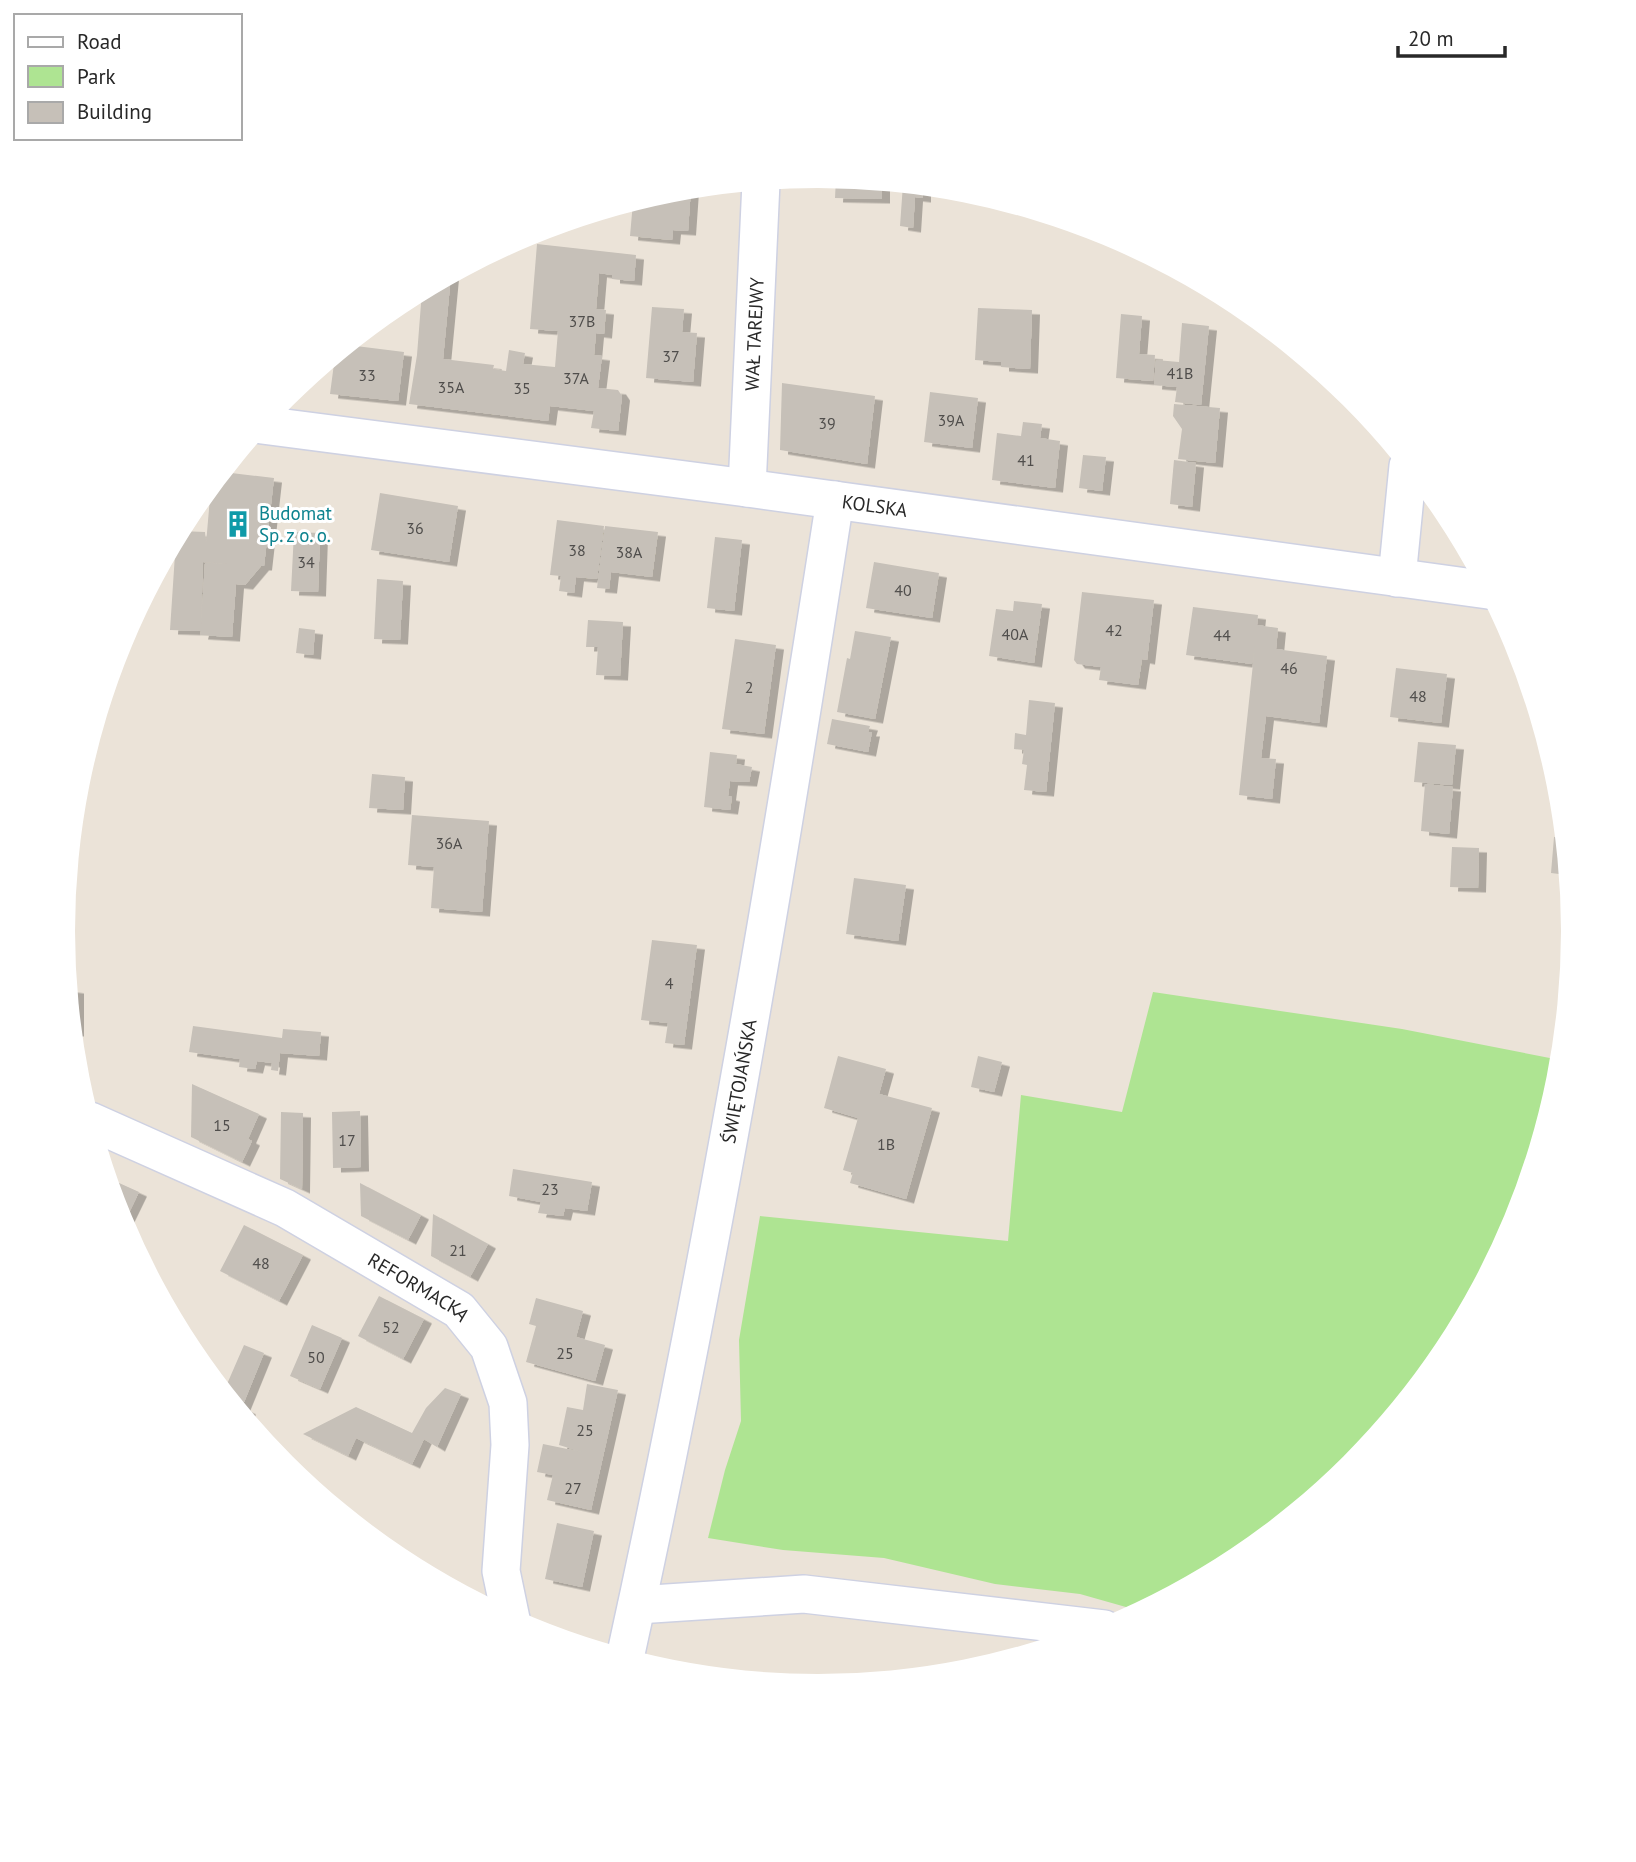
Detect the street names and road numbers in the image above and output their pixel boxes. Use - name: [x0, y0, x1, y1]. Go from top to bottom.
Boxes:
- street label: WAŁ TAREJWY: [739, 276, 769, 391]
- street label: KOLSKA: [841, 489, 909, 522]
- street label: ŚWIĘTOJAŃSKA: [716, 1017, 762, 1145]
- street label: REFORMACKA: [364, 1247, 475, 1326]

